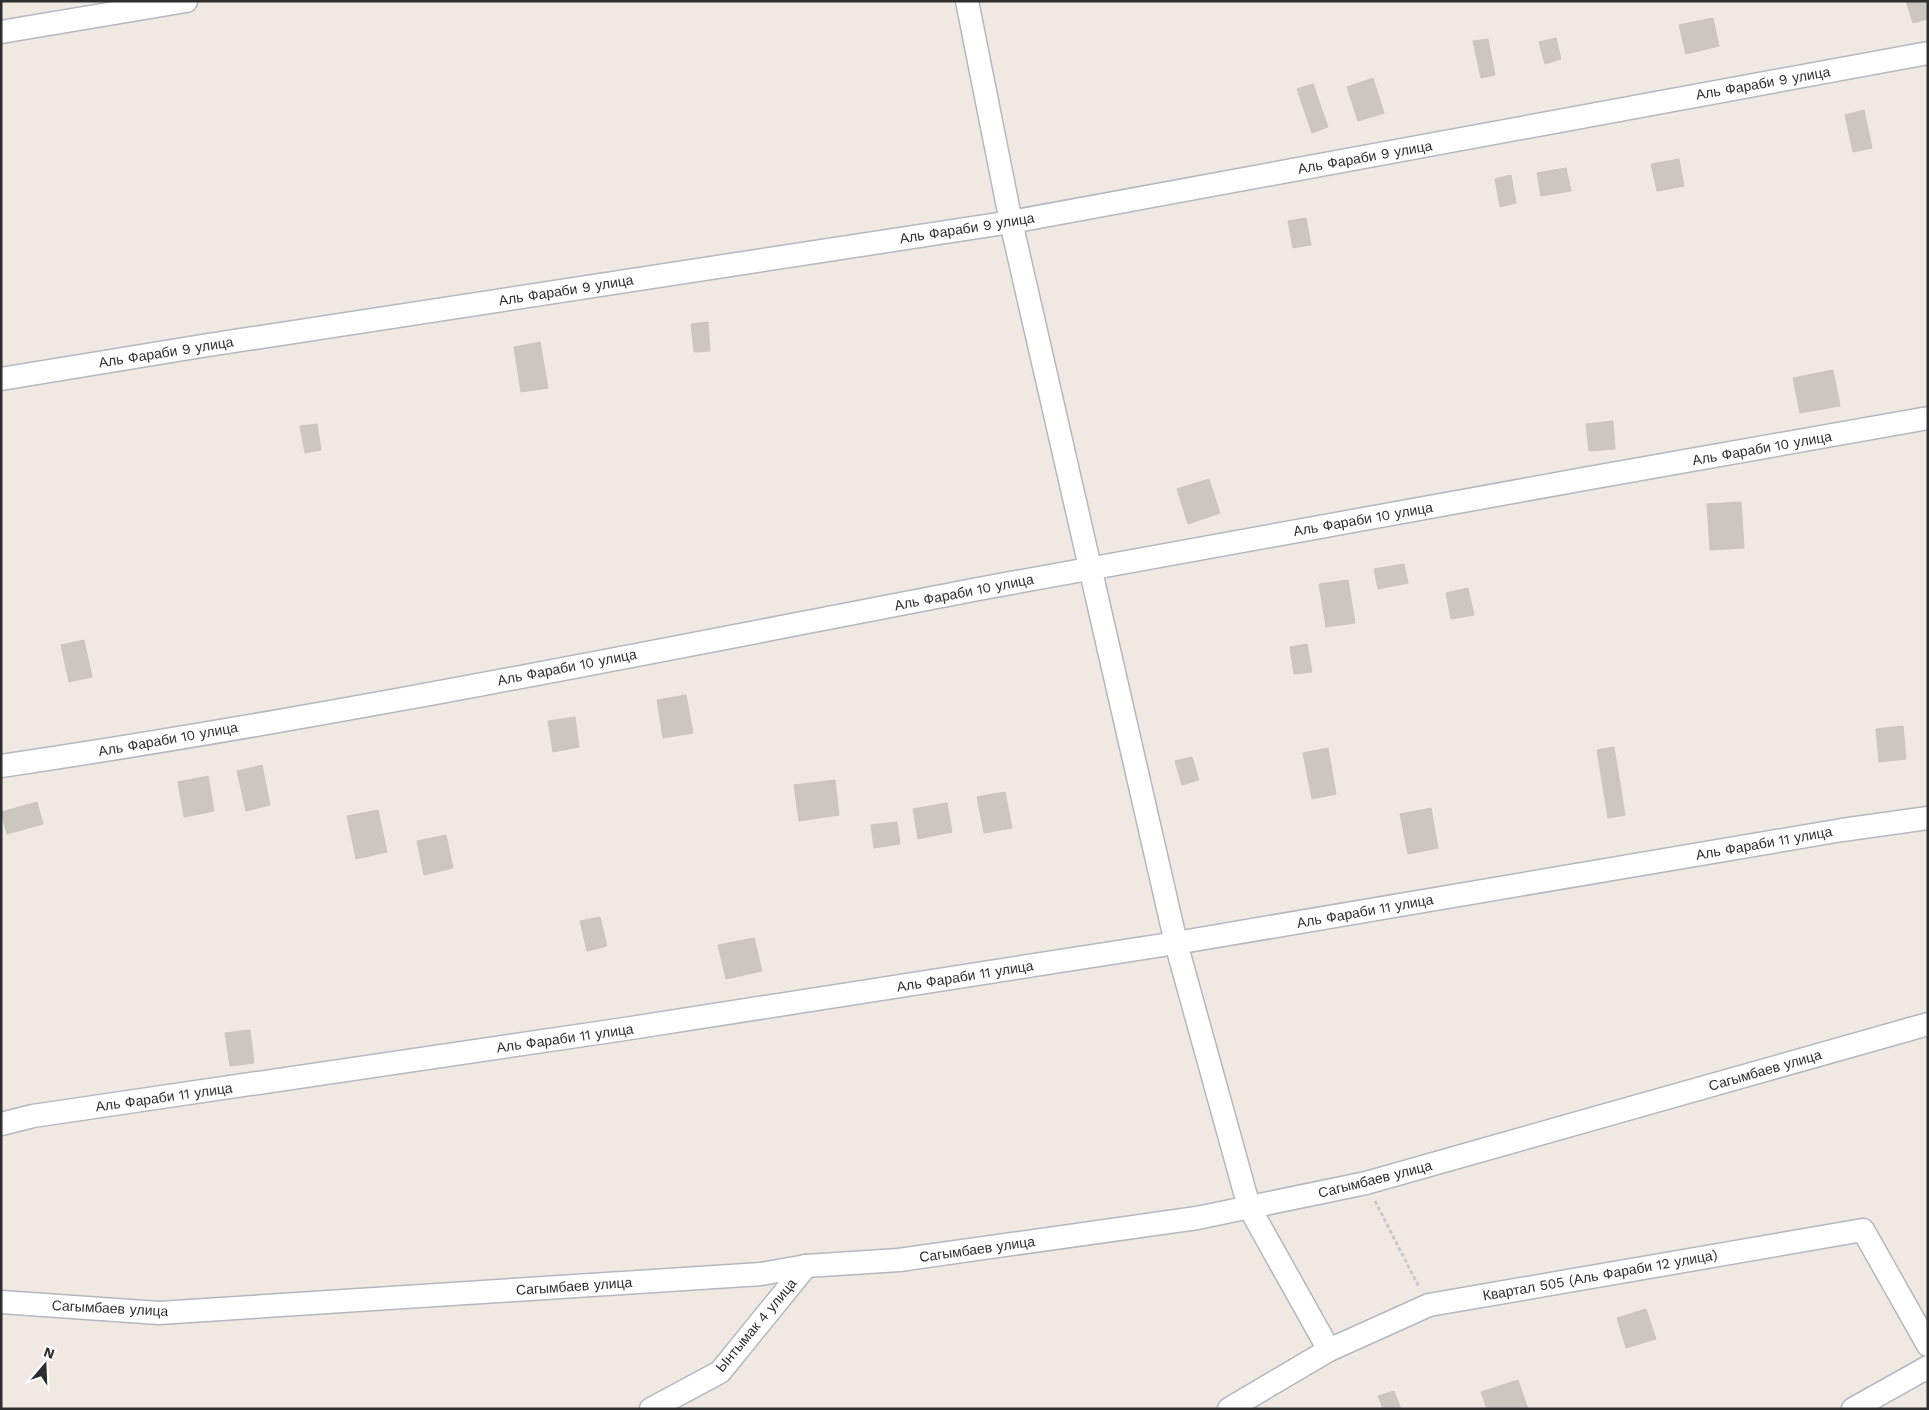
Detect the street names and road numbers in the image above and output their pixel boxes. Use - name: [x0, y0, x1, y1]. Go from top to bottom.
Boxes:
- street label: Аль Фараби 9 улица: [1695, 63, 1832, 103]
- street label: Аль Фараби 9 улица: [1297, 137, 1434, 177]
- street label: Аль Фараби 9 улица: [899, 209, 1036, 247]
- street label: Аль Фараби 9 улица: [498, 271, 635, 309]
- street label: Аль Фараби 9 улица: [98, 333, 235, 371]
- street label: Аль Фараби 10 улица: [1691, 428, 1833, 468]
- street label: Аль Фараби 10 улица: [1292, 499, 1434, 539]
- street label: Аль Фараби 10 улица: [893, 571, 1035, 613]
- street label: Аль Фараби 10 улица: [496, 646, 638, 688]
- street label: Аль Фараби 10 улица: [97, 719, 239, 759]
- street label: Аль Фараби 11 улица: [1695, 823, 1834, 863]
- street label: Аль Фараби 11 улица: [1296, 891, 1435, 931]
- street label: Аль Фараби 11 улица: [896, 957, 1035, 995]
- street label: Аль Фараби 11 улица: [496, 1020, 635, 1056]
- street label: Сагымбаев улица: [1707, 1046, 1823, 1094]
- street label: Аль Фараби 11 улица: [95, 1079, 234, 1115]
- street label: Сагымбаев улица: [1316, 1157, 1434, 1201]
- street label: Сагымбаев улица: [918, 1233, 1036, 1265]
- street label: Квартал 505 (Аль Фараби 12 улица): [1481, 1246, 1719, 1304]
- street label: Сагымбаев улица: [515, 1274, 633, 1298]
- street label: Ынтымак 4 улица: [712, 1275, 800, 1375]
- street label: Сагымбаев улица: [51, 1297, 169, 1319]

